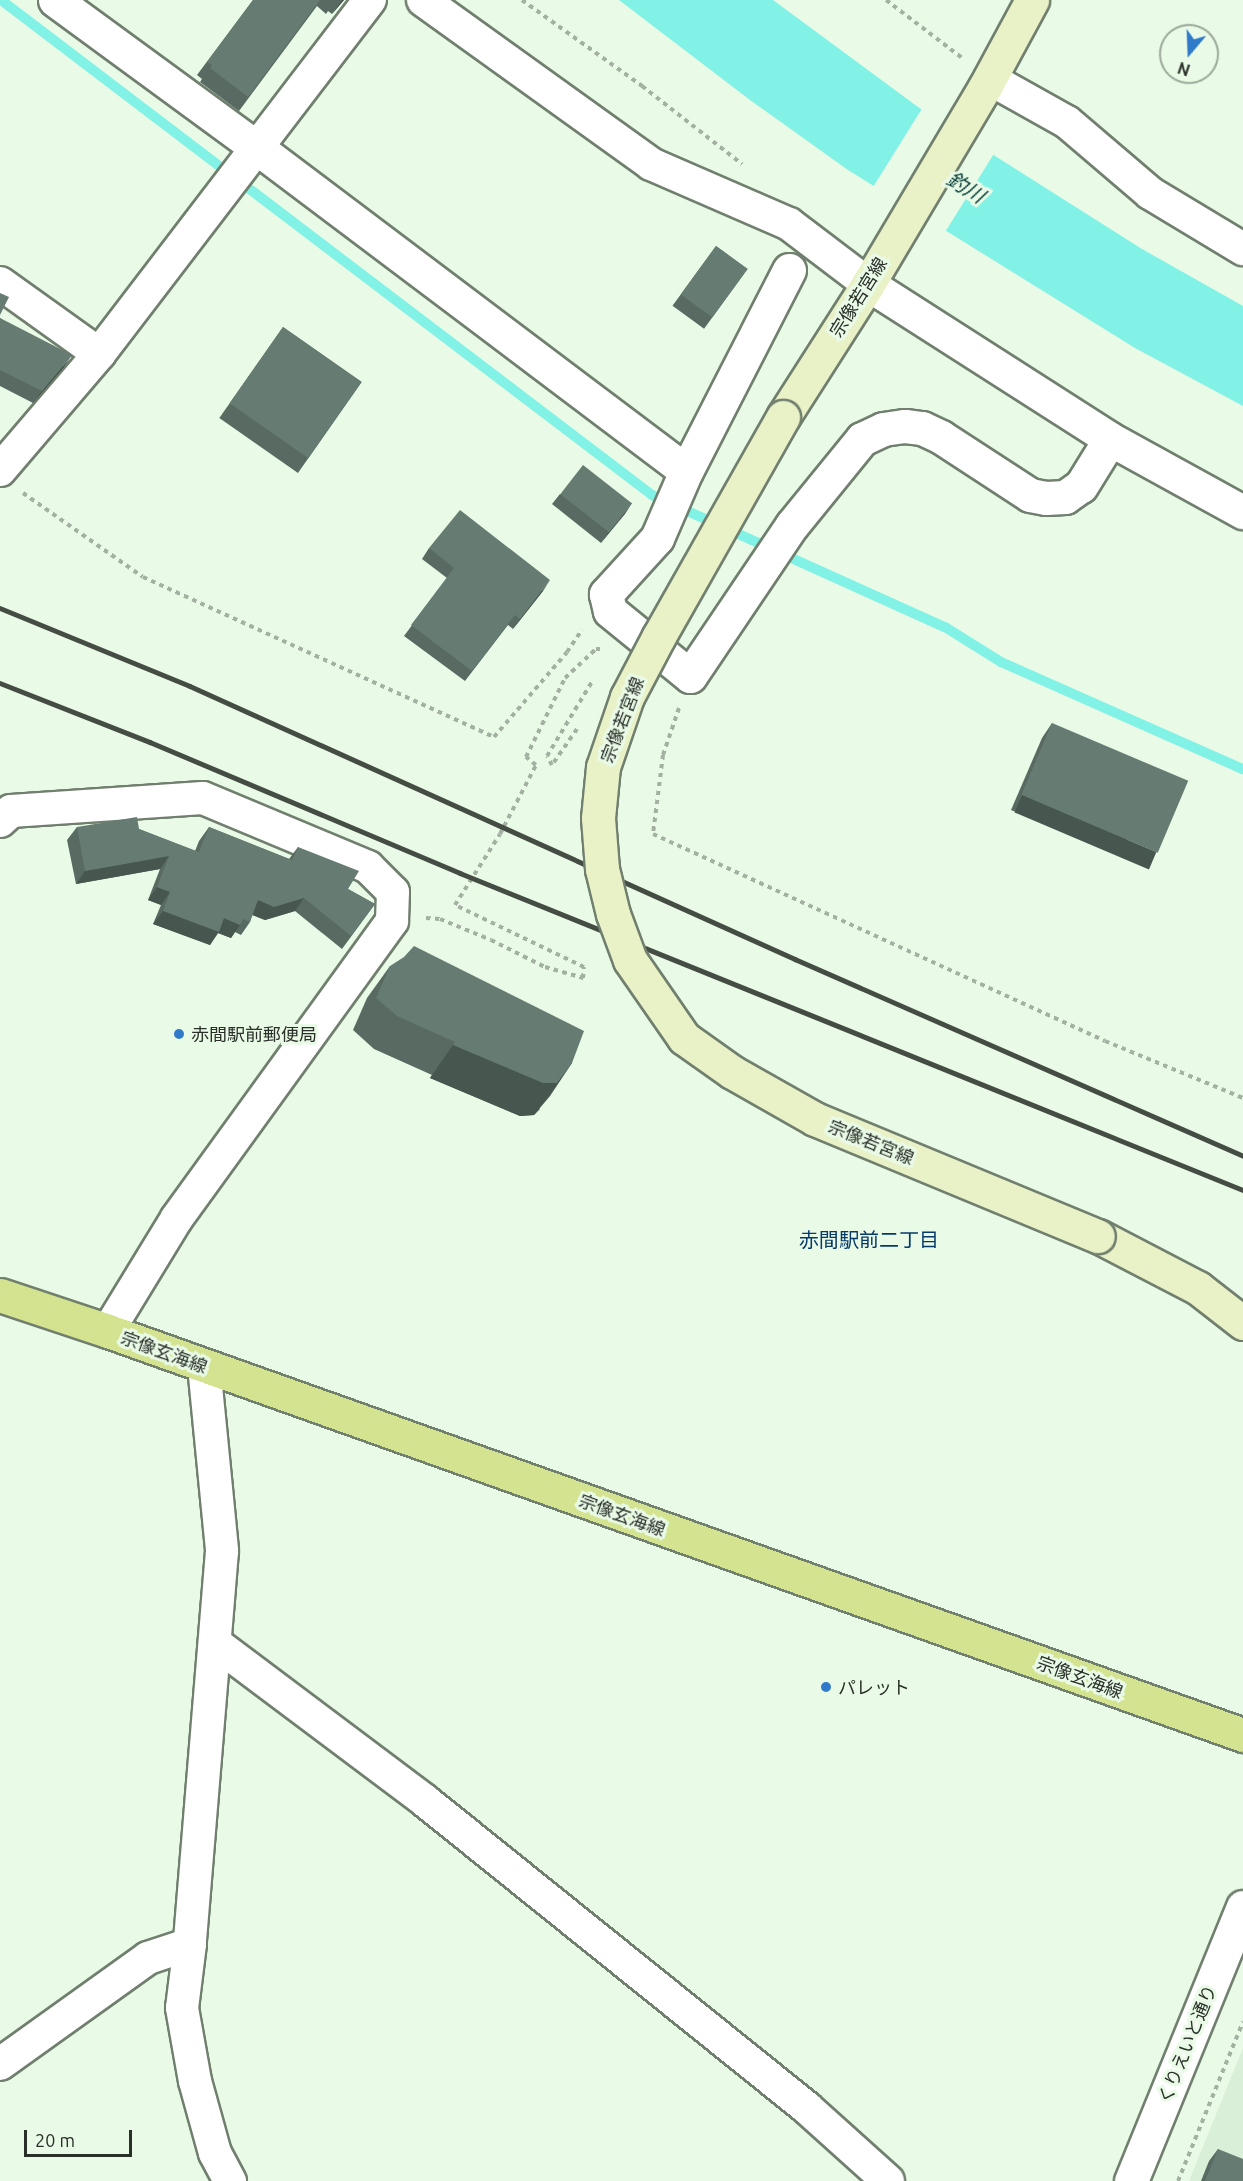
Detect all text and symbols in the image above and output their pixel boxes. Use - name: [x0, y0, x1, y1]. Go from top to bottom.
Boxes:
- north arrow: [1159, 24, 1219, 84]
- text: N: [1175, 59, 1192, 80]
- water label: 釣川: [943, 166, 989, 208]
- street label: 宗像若宮線: [825, 253, 891, 341]
- street label: 宗像若宮線: [596, 674, 648, 766]
- place label: 赤間駅前郵便局: [191, 1023, 317, 1045]
- marker: 赤間駅前郵便局: [172, 1027, 186, 1041]
- street label: 宗像若宮線: [825, 1115, 917, 1169]
- district label: 赤間駅前二丁目: [799, 1227, 939, 1251]
- street label: 宗像玄海線: [118, 1326, 210, 1378]
- street label: 宗像玄海線: [576, 1489, 668, 1541]
- street label: 宗像玄海線: [1034, 1651, 1126, 1703]
- place label: パレット: [838, 1676, 910, 1698]
- marker: パレット: [819, 1680, 833, 1694]
- street label: くりえいと通り: [1153, 1982, 1221, 2106]
- scale bar: [27, 2118, 135, 2156]
- text: 20 m: [35, 2130, 75, 2150]

